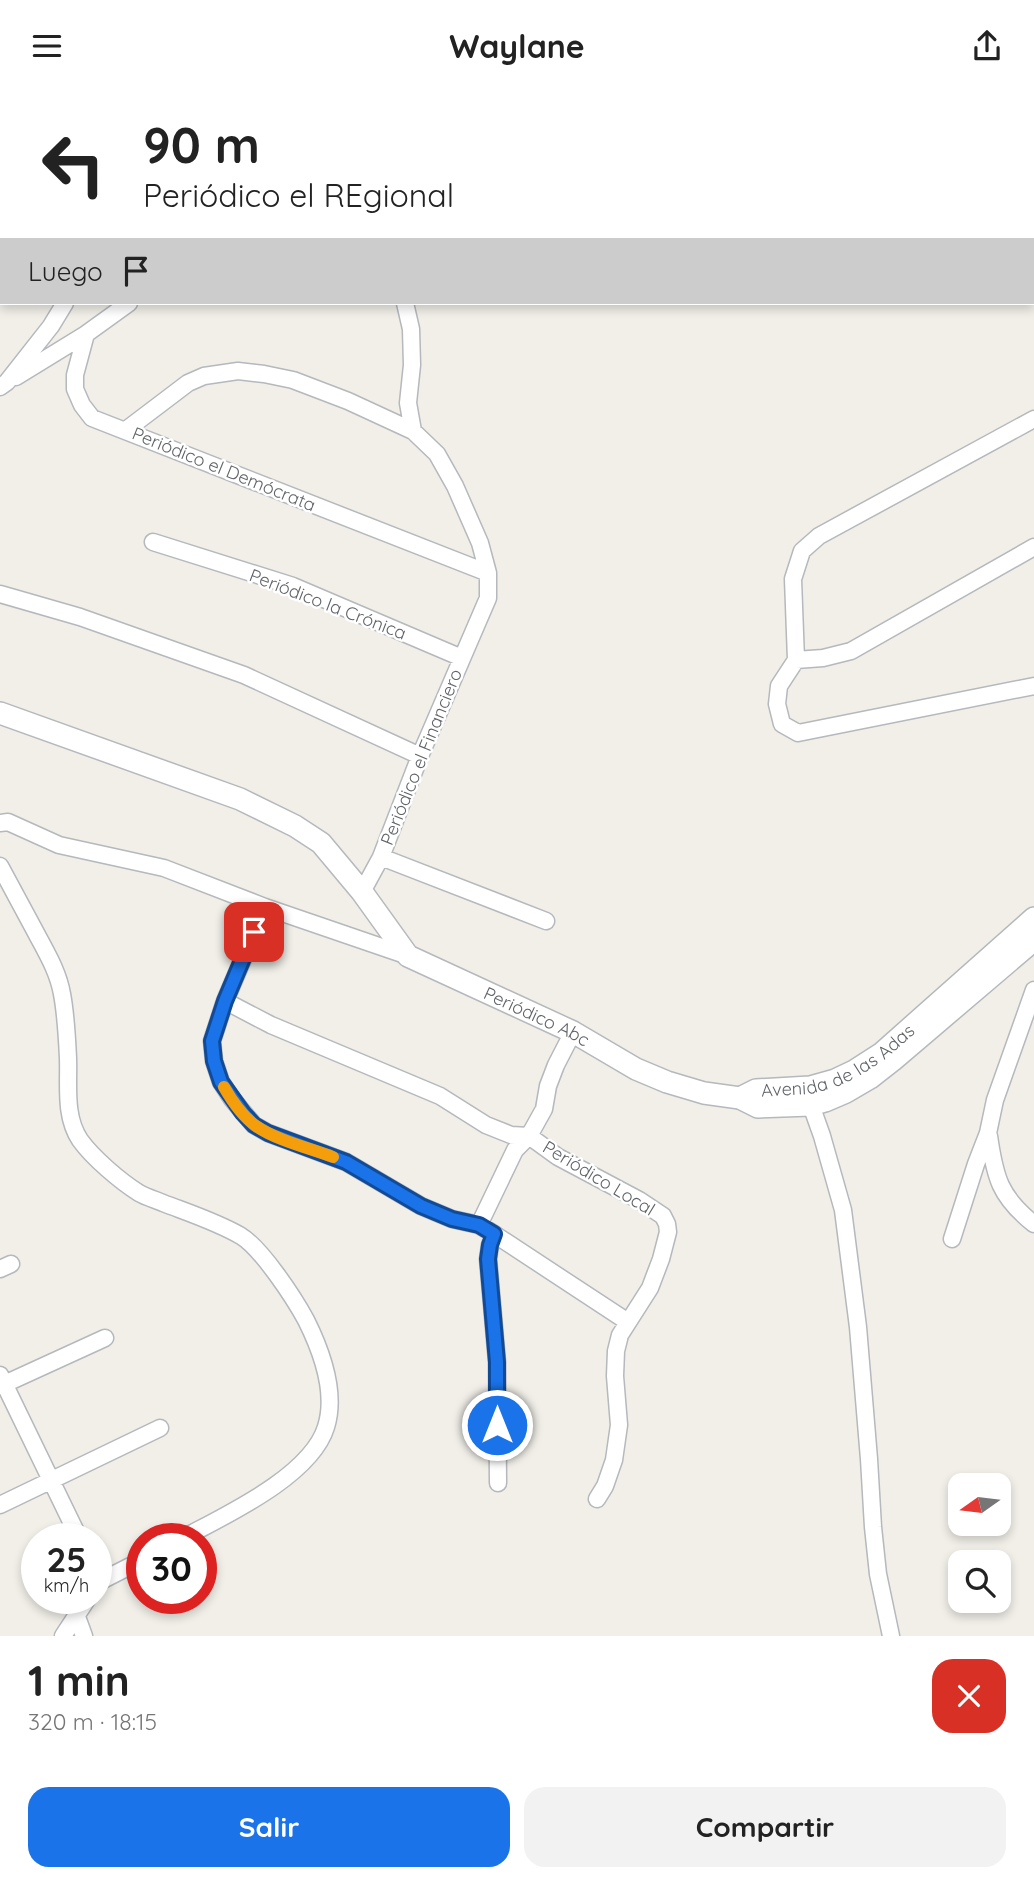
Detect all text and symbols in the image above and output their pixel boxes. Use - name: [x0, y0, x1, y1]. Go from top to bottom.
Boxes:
- text: Waylane: [449, 26, 585, 66]
- icon: menu: [28, 27, 66, 65]
- icon: share: [968, 27, 1006, 65]
- text: 90 m: [143, 114, 260, 175]
- icon: left: [28, 119, 119, 210]
- text: Periódico el REgional: [143, 175, 454, 215]
- icon: arrive: [117, 252, 155, 290]
- text: Luego: [28, 255, 103, 288]
- street label: Periódico el Demócrata: [129, 422, 319, 516]
- street label: Periódico la Crónica: [246, 563, 410, 645]
- street label: Periódico el Financiero: [375, 666, 467, 848]
- pin: [224, 902, 284, 962]
- icon: arrive: [235, 913, 273, 951]
- street label: Periódico Abc: [480, 981, 594, 1051]
- street label: Avenida de las Adas: [760, 1019, 919, 1101]
- street label: Periódico Local: [539, 1135, 659, 1221]
- position arrow: [460, 1388, 534, 1462]
- north arrow: [948, 1473, 1012, 1537]
- map controls: [948, 1473, 1011, 1613]
- speed limit sign: 30: [126, 1523, 217, 1614]
- text: 25: [46, 1537, 87, 1581]
- button: search: [948, 1550, 1011, 1613]
- text: km/h: [44, 1574, 89, 1597]
- text: 1 min: [28, 1654, 130, 1707]
- button: close: [932, 1659, 1006, 1733]
- text: 320 m · 18:15: [28, 1707, 157, 1736]
- button: Salir: [28, 1787, 510, 1867]
- button: Compartir: [524, 1787, 1006, 1867]

